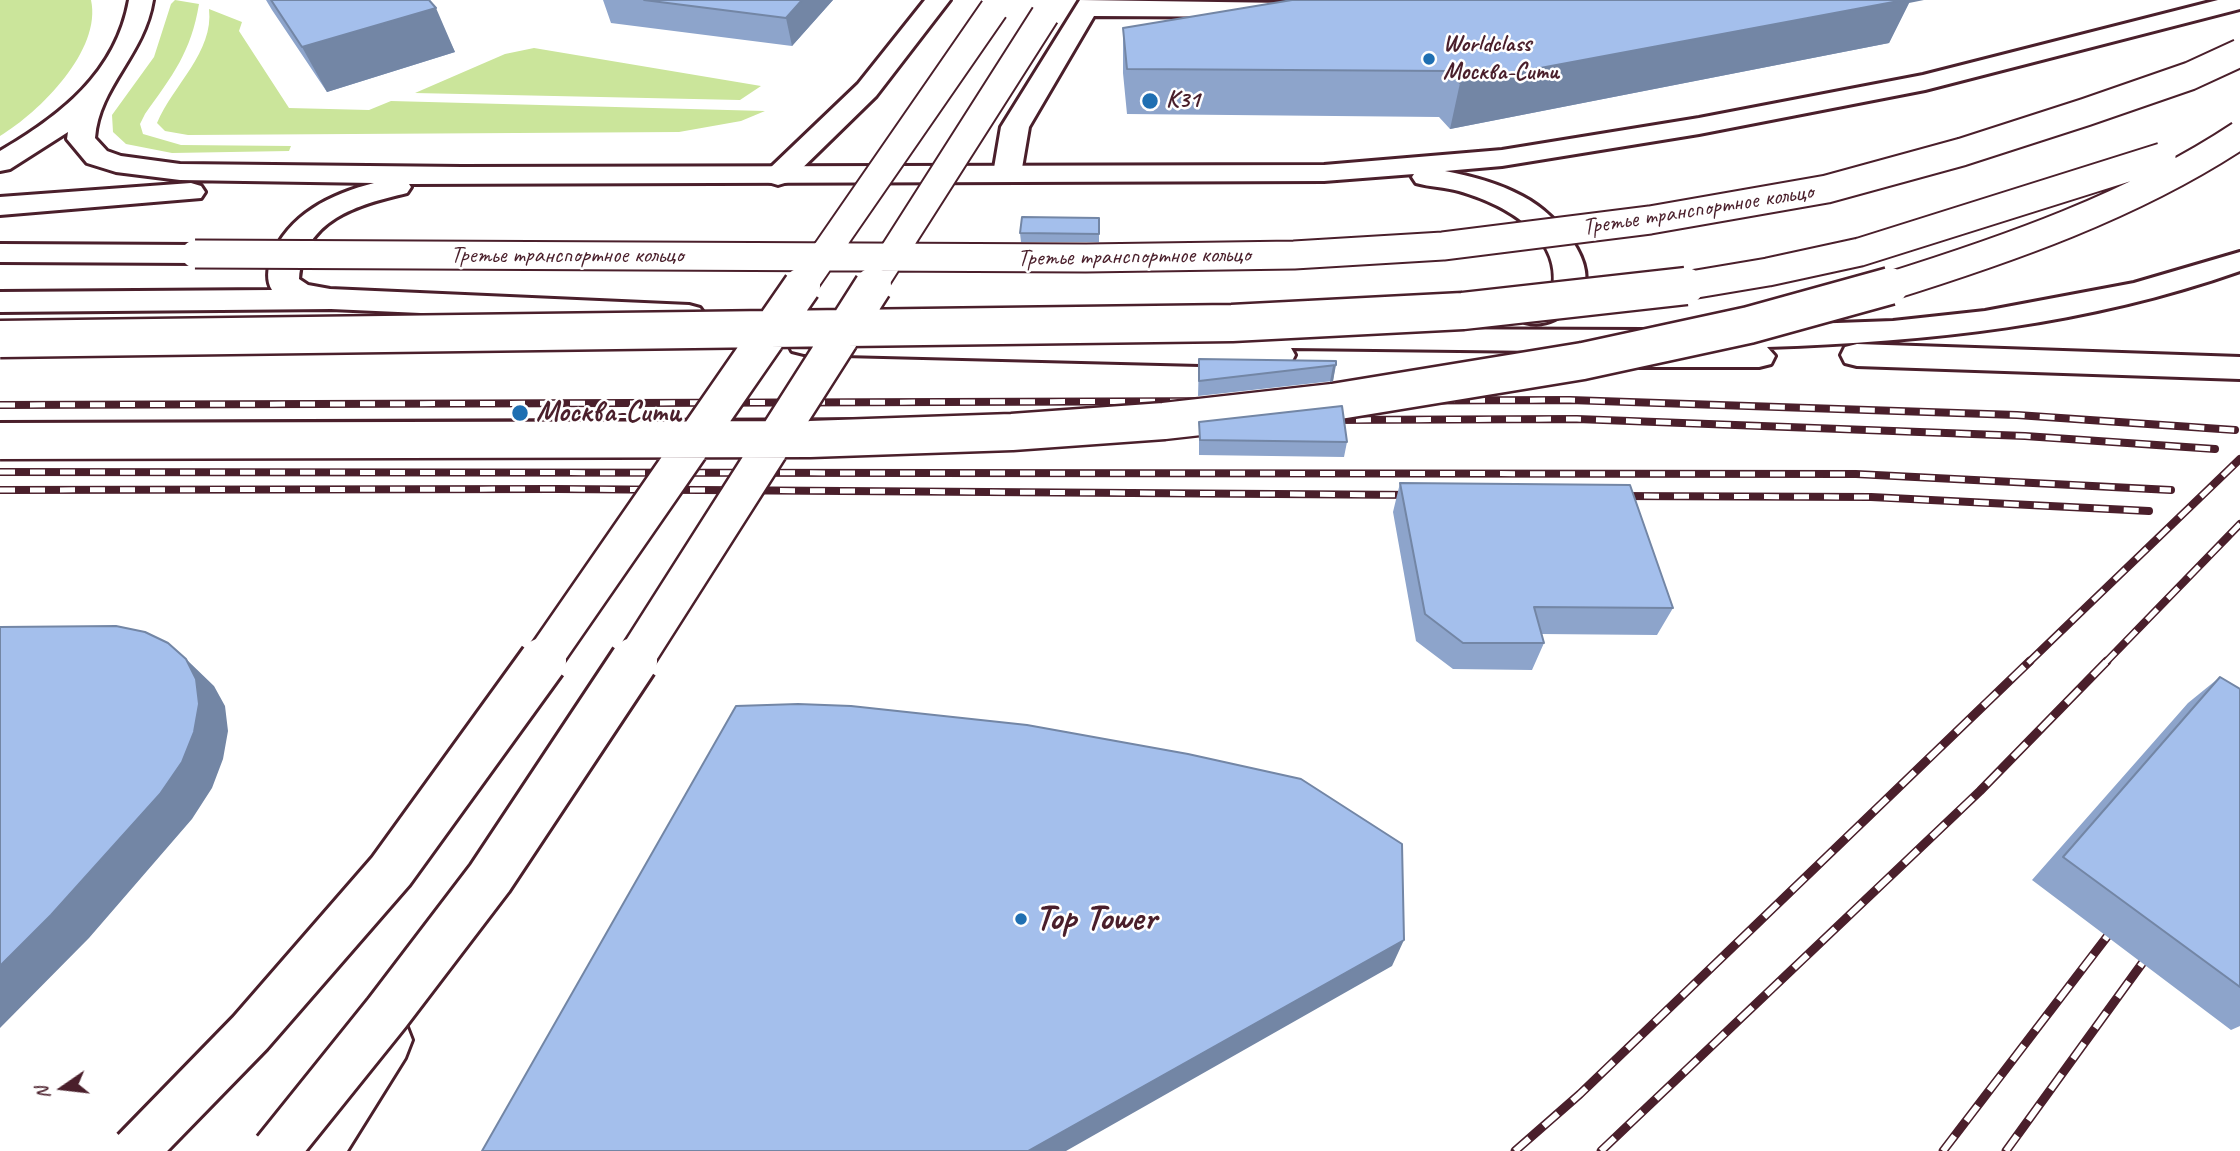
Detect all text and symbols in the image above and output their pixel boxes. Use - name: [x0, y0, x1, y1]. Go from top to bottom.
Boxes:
- place label: Worldclass Москва-Сити: [1443, 31, 1559, 87]
- marker: Worldclass Москва-Сити: [1421, 51, 1437, 67]
- place label: К31: [1166, 87, 1200, 115]
- marker: К31: [1140, 91, 1160, 111]
- street label: Третье транспортное кольцо: [1581, 178, 1815, 242]
- street label: Третье транспортное кольцо: [1017, 241, 1251, 273]
- street label: Третье транспортное кольцо: [450, 242, 684, 270]
- place label: Москва-Сити: [536, 395, 681, 431]
- marker: Москва-Сити: [510, 403, 530, 423]
- place label: Top Tower: [1035, 897, 1156, 941]
- marker: Top Tower: [1013, 911, 1029, 927]
- north arrow: [28, 1053, 98, 1123]
- text: N: [30, 1084, 56, 1102]

